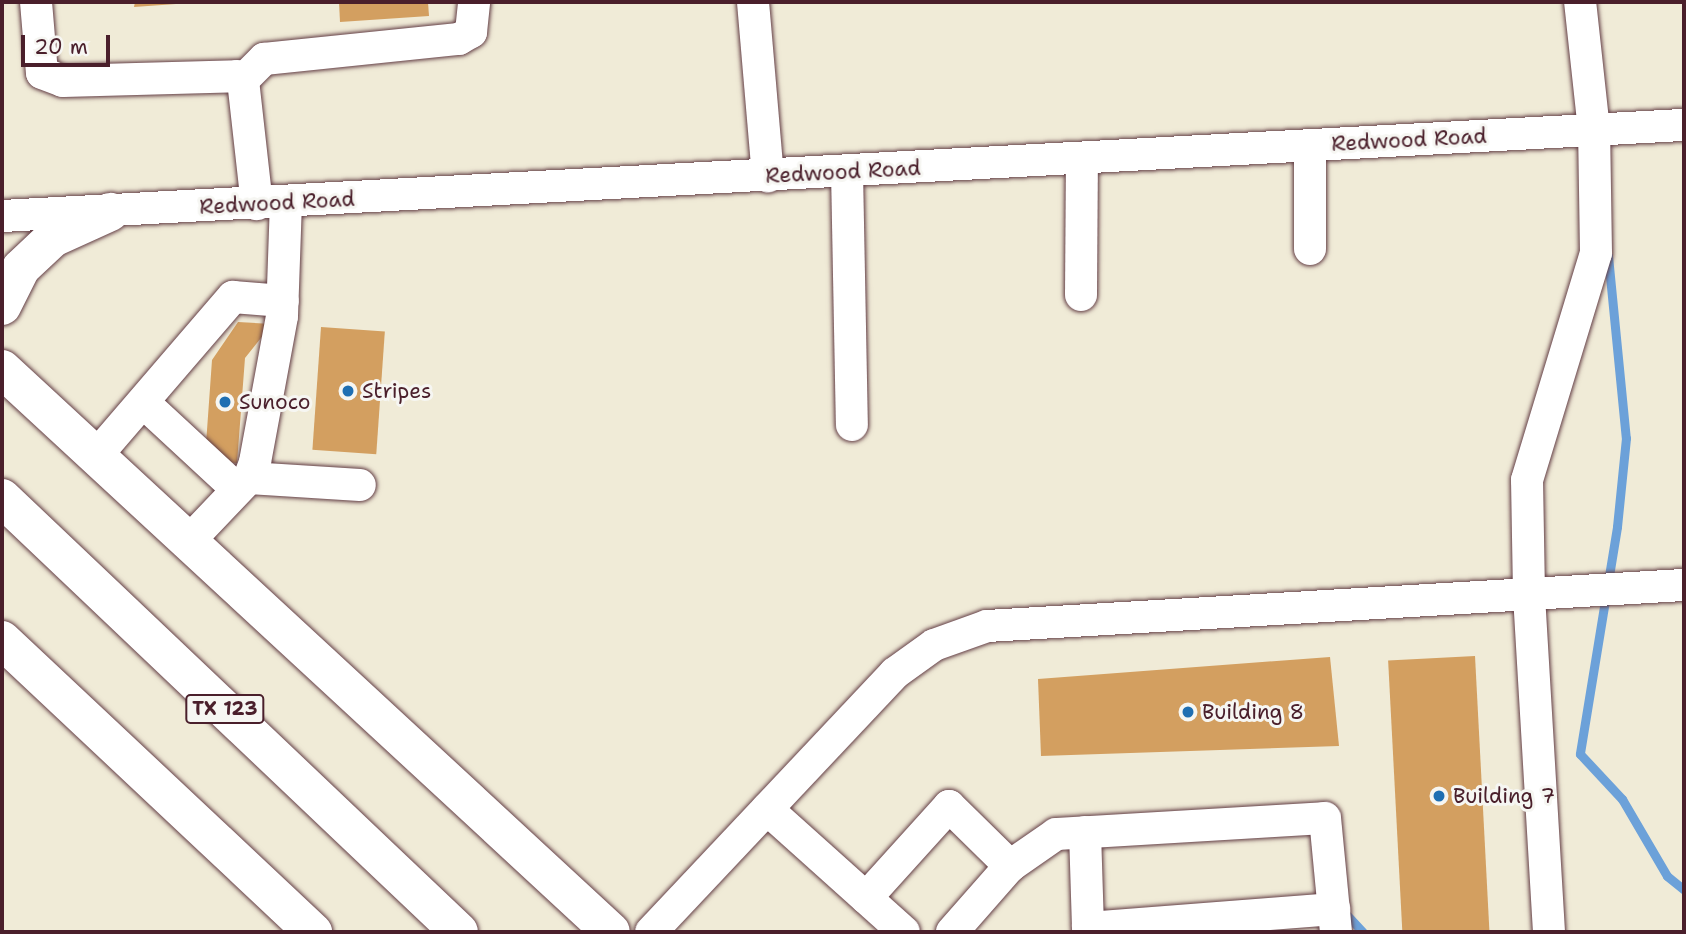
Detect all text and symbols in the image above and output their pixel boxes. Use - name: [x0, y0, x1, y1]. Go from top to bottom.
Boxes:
- scale bar: [24, 21, 114, 65]
- text: 20 m: [34, 33, 88, 61]
- street label: Redwood Road: [1331, 123, 1487, 157]
- street label: Redwood Road: [765, 155, 921, 189]
- street label: Redwood Road: [199, 186, 355, 220]
- place label: Stripes: [362, 378, 431, 404]
- marker: Stripes: [340, 383, 356, 399]
- place label: Sunoco: [239, 389, 310, 415]
- marker: Sunoco: [217, 394, 233, 410]
- road number: TX 123: [185, 694, 265, 724]
- place label: Building 8: [1202, 699, 1304, 725]
- marker: Building 8: [1180, 704, 1196, 720]
- place label: Building 7: [1453, 783, 1555, 809]
- marker: Building 7: [1431, 788, 1447, 804]

